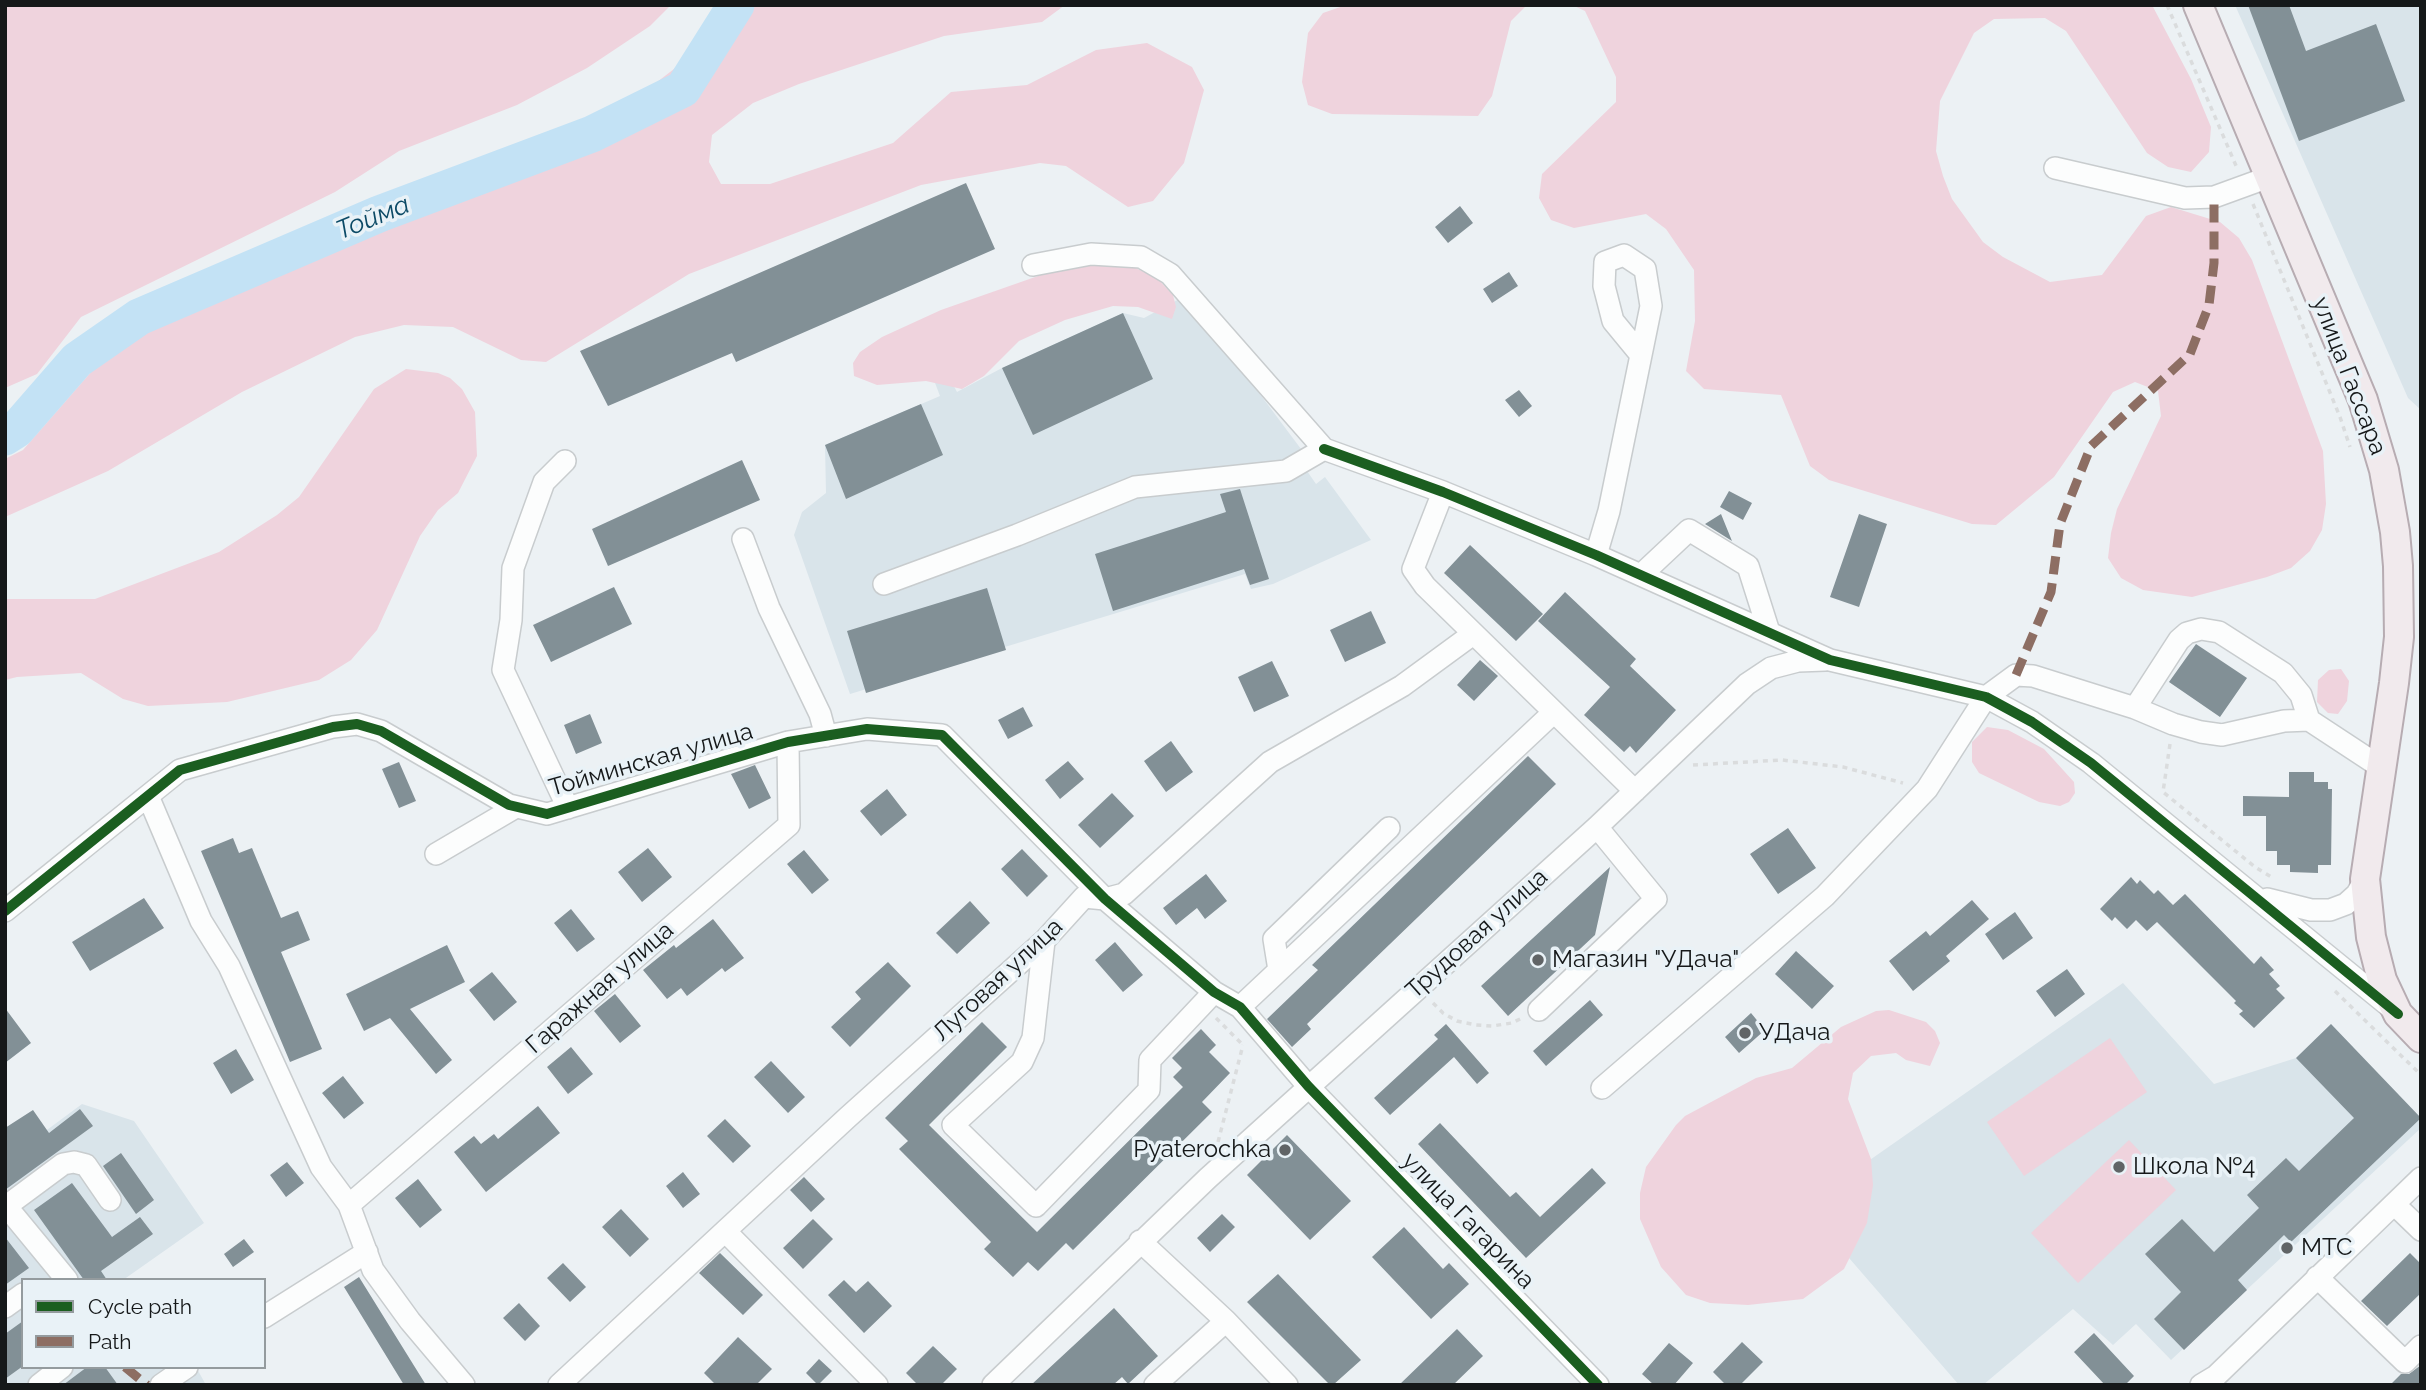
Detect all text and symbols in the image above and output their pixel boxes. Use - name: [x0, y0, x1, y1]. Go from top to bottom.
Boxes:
- water label: Тойма: [332, 189, 414, 247]
- street label: улица Гассара: [2306, 293, 2392, 459]
- street label: Тойминская улица: [546, 717, 756, 803]
- street label: Трудовая улица: [1400, 863, 1554, 1005]
- street label: Луговая улица: [927, 913, 1069, 1047]
- street label: Гаражная улица: [520, 916, 680, 1060]
- place label: Магазин "УДача": [1552, 946, 1739, 974]
- marker: Магазин "УДача": [1530, 952, 1546, 968]
- place label: УДача: [1759, 1019, 1830, 1047]
- marker: УДача: [1737, 1025, 1753, 1041]
- place label: Pyaterochka: [1133, 1136, 1271, 1164]
- marker: Pyaterochka: [1277, 1142, 1293, 1158]
- street label: улица Гагарина: [1396, 1147, 1540, 1295]
- place label: Школа №4: [2133, 1153, 2255, 1181]
- marker: Школа №4: [2111, 1159, 2127, 1175]
- place label: МТС: [2301, 1234, 2353, 1262]
- marker: МТС: [2279, 1240, 2295, 1256]
- legend: [21, 1278, 266, 1369]
- text: Cycle path: [88, 1294, 192, 1319]
- text: Path: [88, 1329, 132, 1354]

